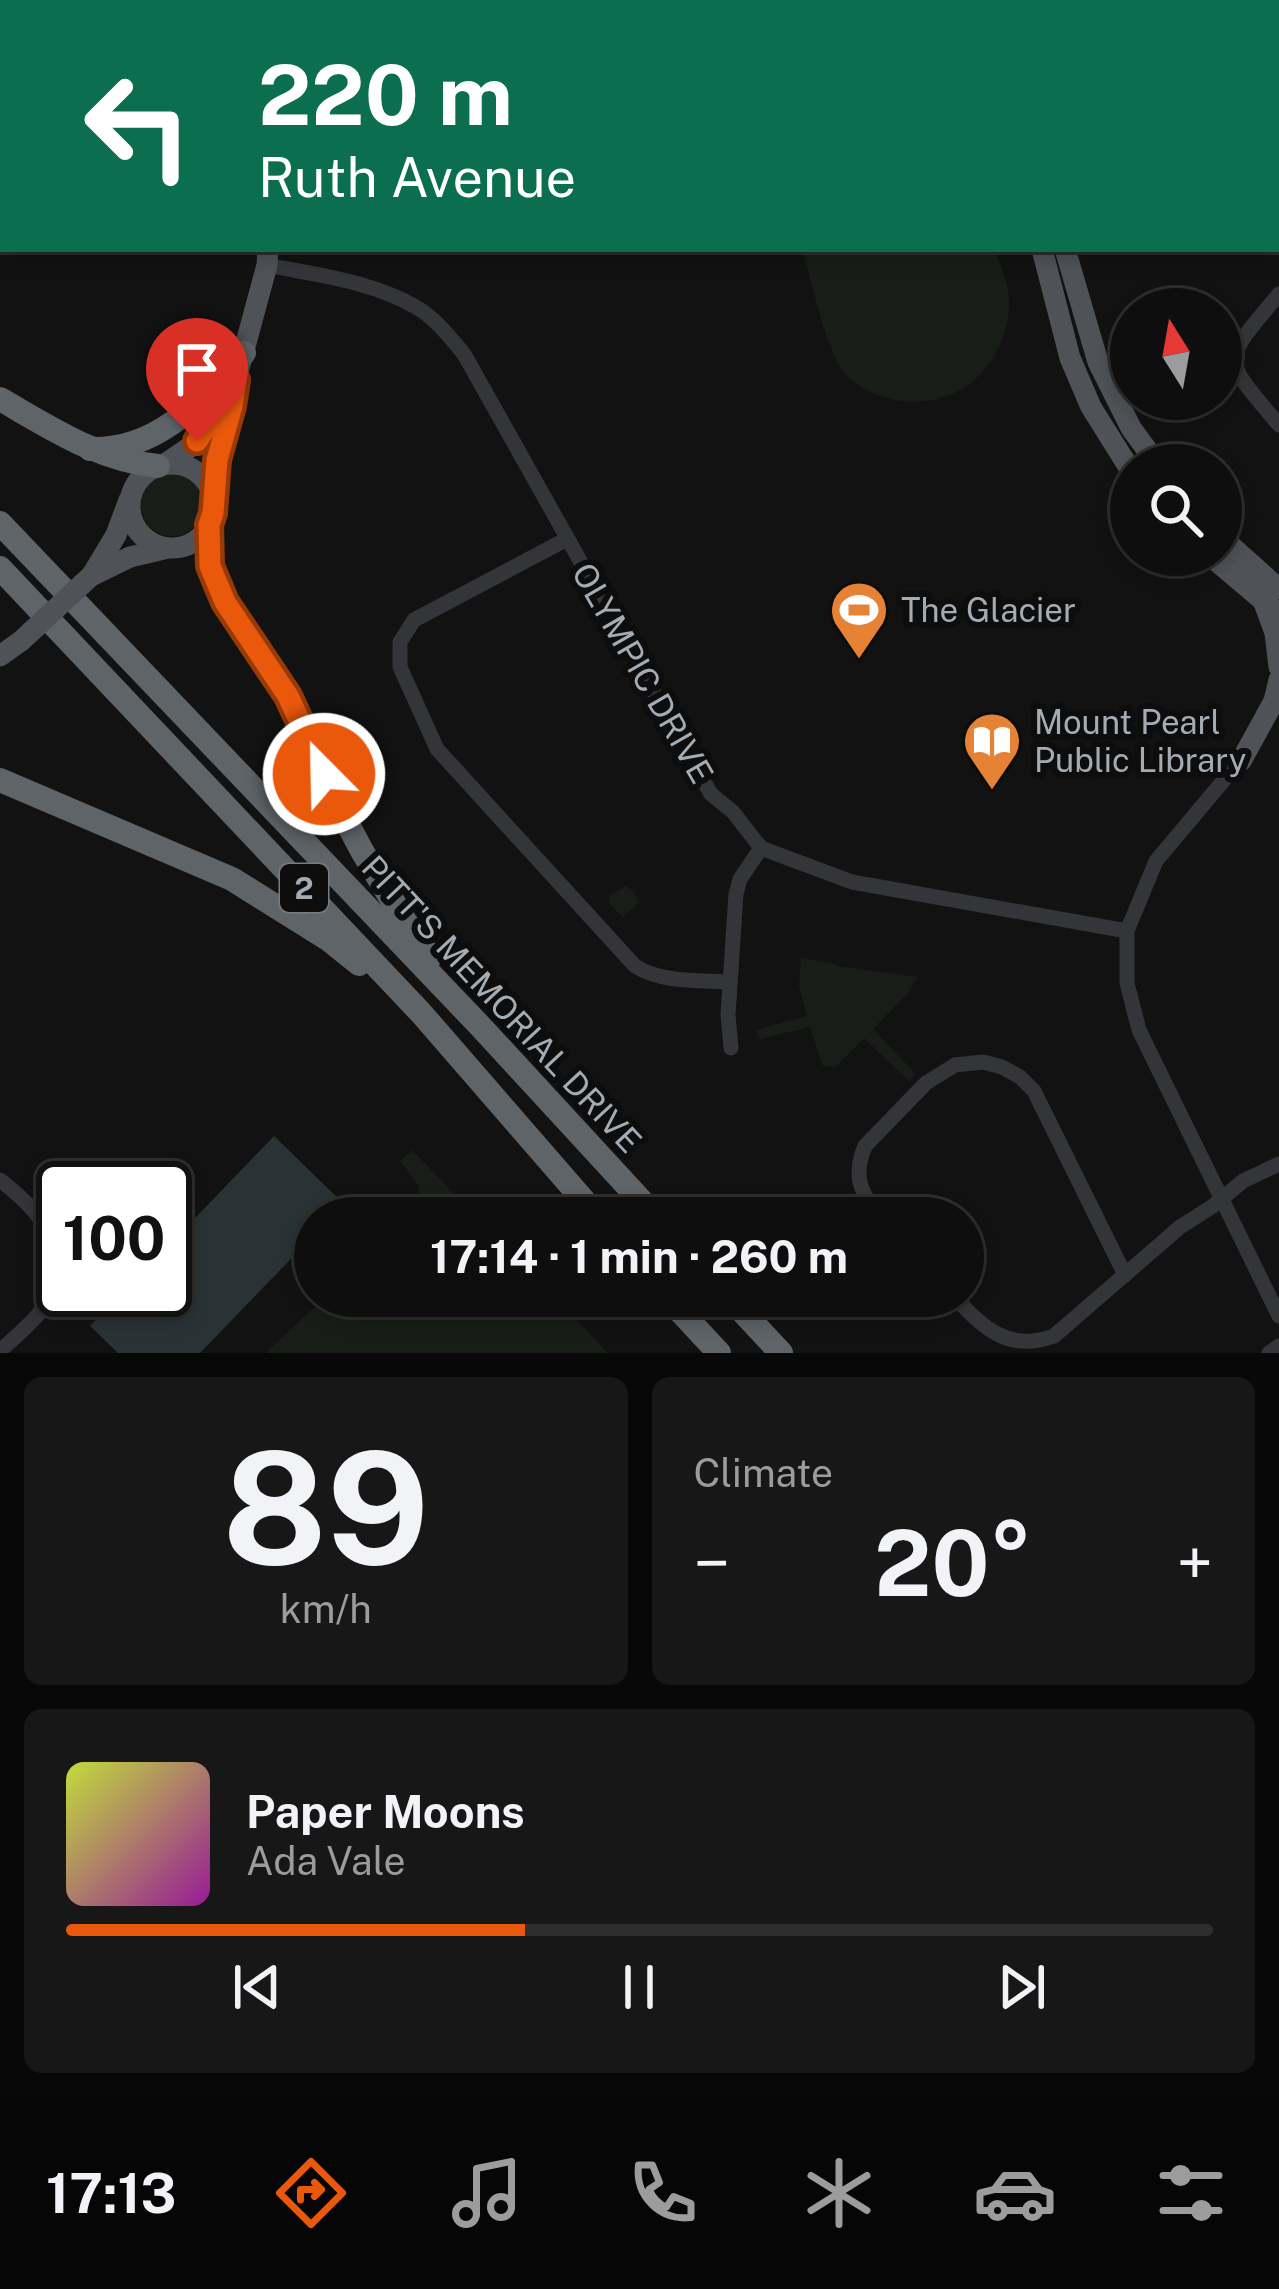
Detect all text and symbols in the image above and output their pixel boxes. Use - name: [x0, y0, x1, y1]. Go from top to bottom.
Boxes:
- text: 220 m: [258, 45, 513, 144]
- icon: left: [60, 48, 216, 204]
- text: Ruth Avenue: [258, 146, 576, 209]
- north arrow: [1110, 288, 1242, 420]
- map controls: [1110, 288, 1242, 576]
- pin: [146, 318, 248, 441]
- icon: arrive: [164, 336, 230, 402]
- button: search: [1110, 444, 1242, 576]
- street label: OLYMPIC DRIVE: [565, 556, 721, 790]
- sports icon: The Glacier: [828, 579, 890, 661]
- place label: The Glacier: [901, 591, 1076, 629]
- place label: Mount Pearl Public Library: [1034, 703, 1246, 779]
- library icon: Mount Pearl Public Library: [961, 710, 1023, 792]
- position arrow: [261, 711, 387, 837]
- street label: PITT'S MEMORIAL DRIVE: [355, 848, 649, 1160]
- road number: 2: [280, 864, 328, 912]
- speed limit sign: 100: [36, 1161, 192, 1317]
- text: 17:14 · 1 min · 260 m: [430, 1230, 848, 1283]
- text: 89: [222, 1416, 429, 1599]
- text: Climate: [694, 1450, 833, 1496]
- text: 20°: [874, 1510, 1032, 1616]
- text: −: [694, 1524, 730, 1602]
- text: +: [1176, 1524, 1213, 1602]
- text: km/h: [280, 1586, 372, 1632]
- text: Paper Moons: [246, 1785, 525, 1838]
- text: Ada Vale: [246, 1838, 406, 1884]
- icon: previous: [224, 1954, 290, 2020]
- icon: pause: [606, 1954, 672, 2020]
- icon: next: [989, 1954, 1055, 2020]
- icon: directions: [269, 2151, 353, 2235]
- icon: music: [445, 2151, 529, 2235]
- icon: phone: [621, 2151, 705, 2235]
- icon: climate: [797, 2151, 881, 2235]
- icon: car: [973, 2151, 1057, 2235]
- icon: filters: [1149, 2151, 1233, 2235]
- text: 17:13: [46, 2162, 177, 2225]

